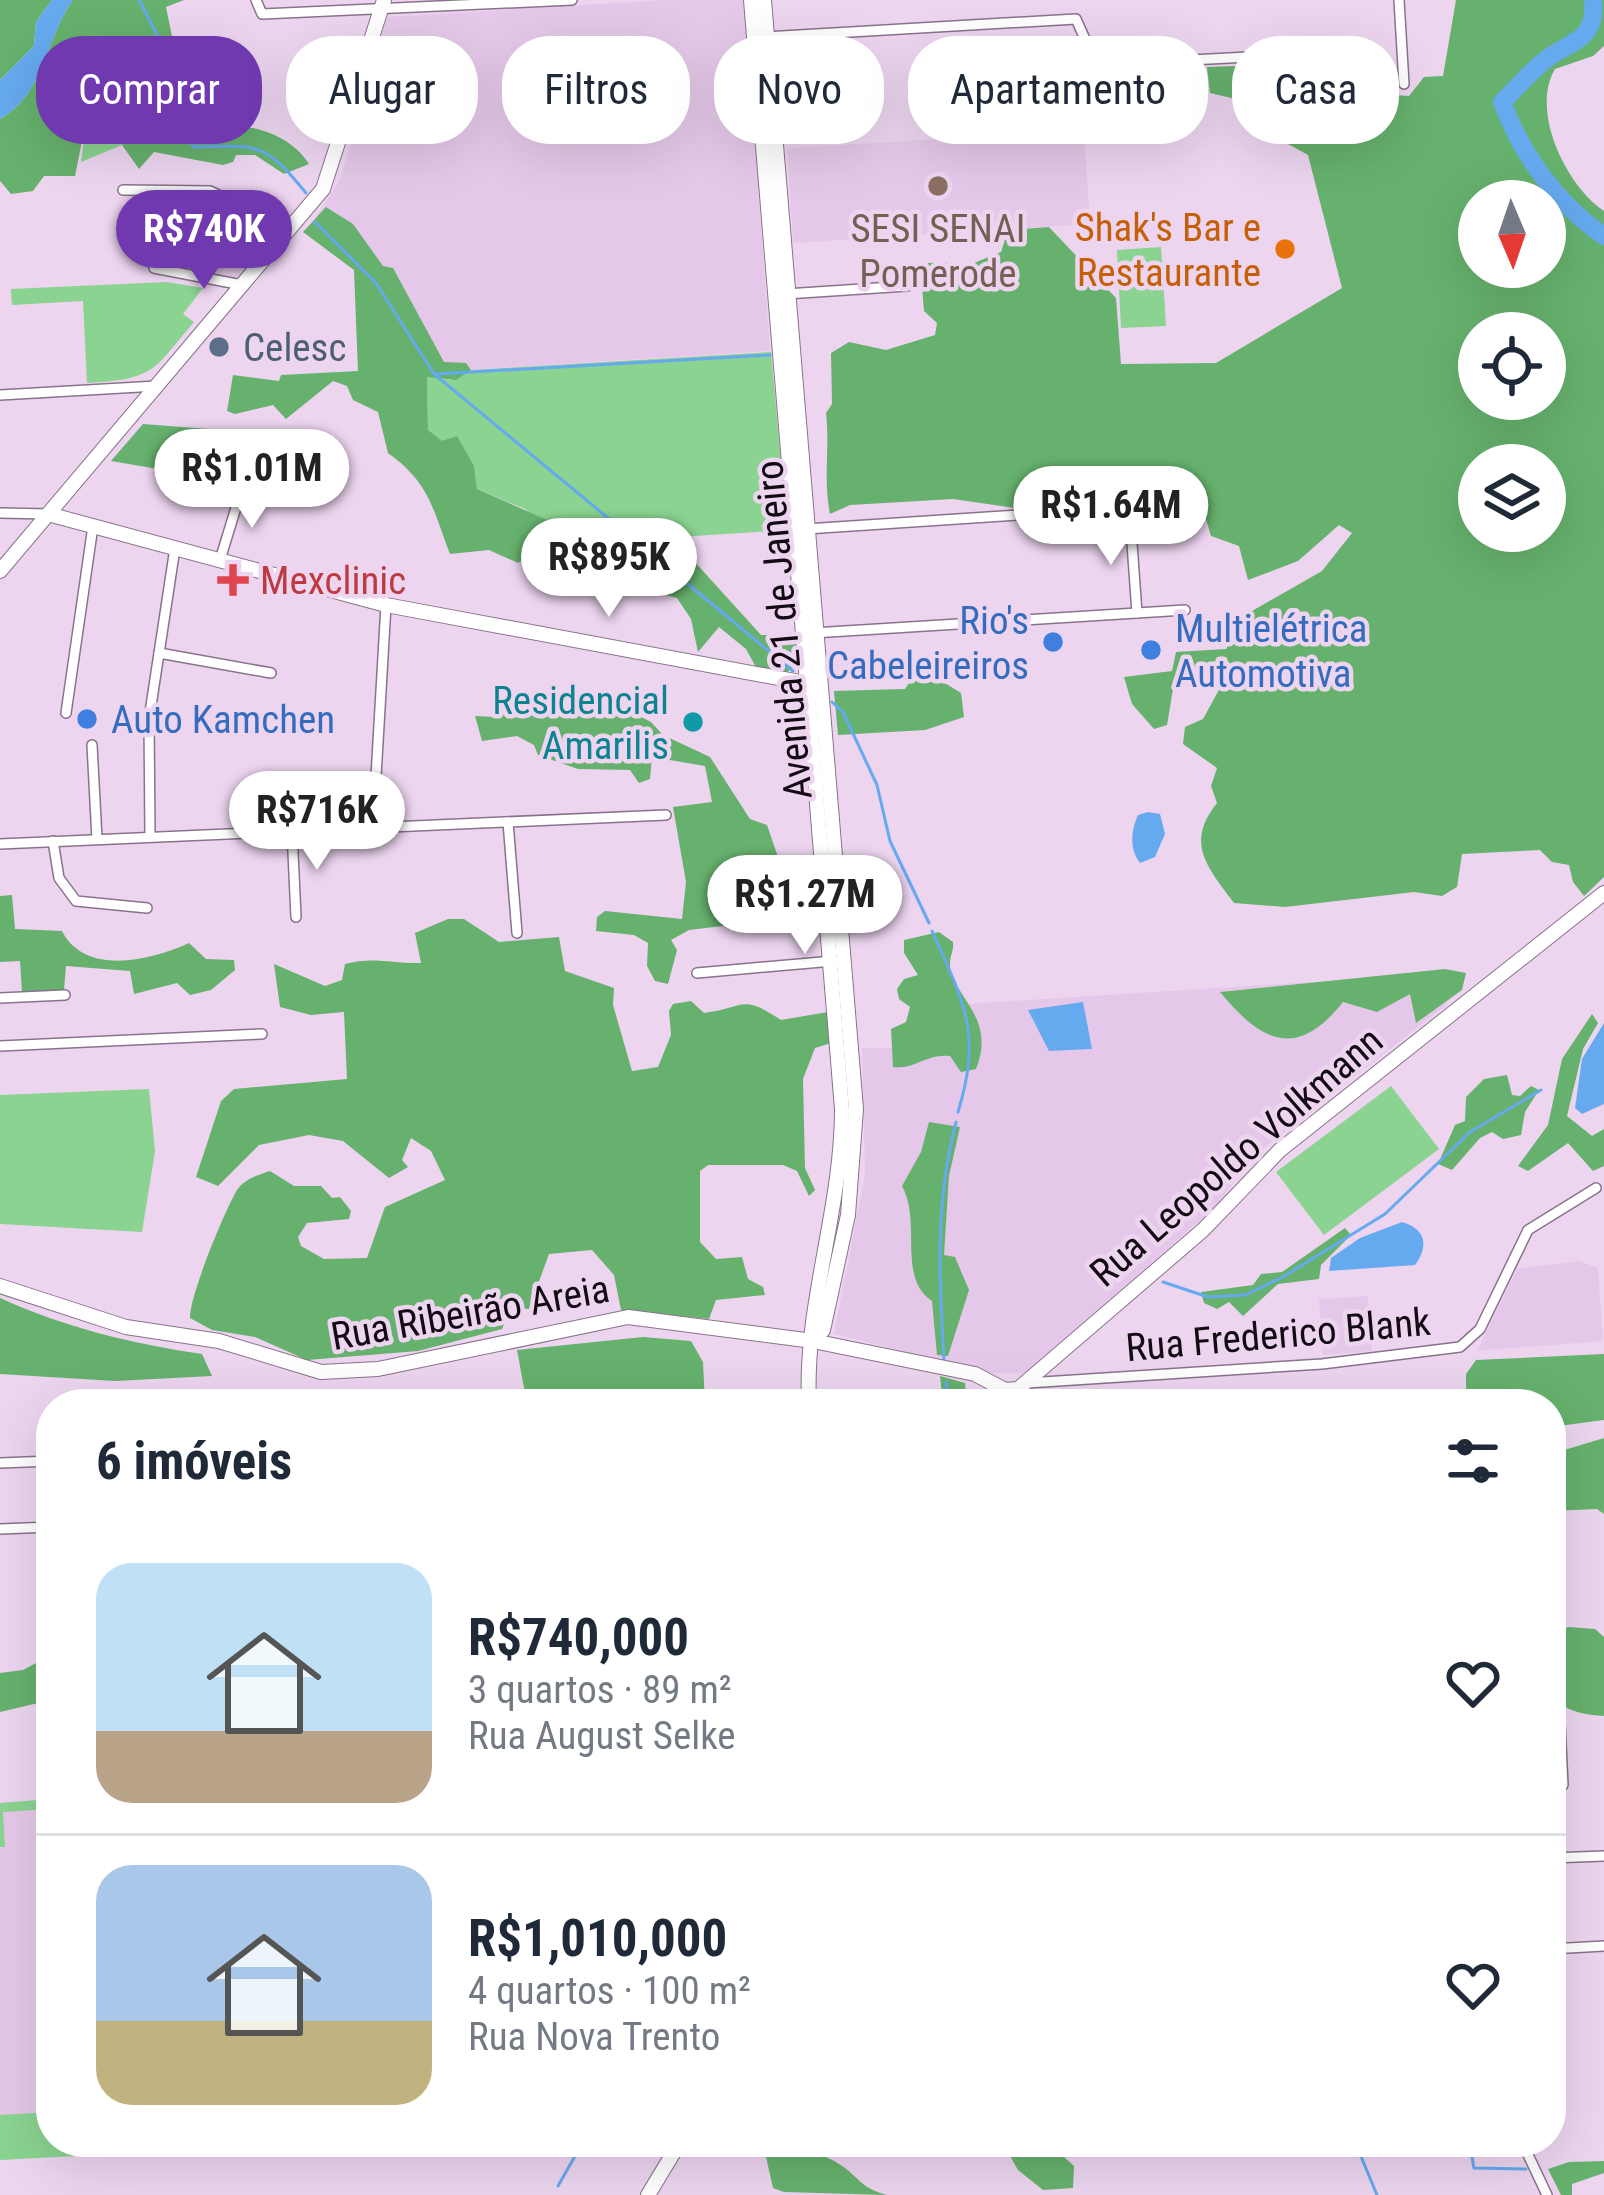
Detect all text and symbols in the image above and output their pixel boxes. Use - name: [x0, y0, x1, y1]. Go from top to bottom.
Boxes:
- chip: Comprar: [36, 36, 262, 144]
- chip: Alugar: [286, 36, 478, 144]
- chip: Filtros: [502, 36, 690, 144]
- chip: Novo: [714, 36, 884, 144]
- chip: Apartamento: [908, 36, 1208, 144]
- chip: Casa: [1232, 36, 1399, 144]
- marker: SESI SENAI Pomerode: [925, 173, 951, 199]
- north arrow: [1458, 180, 1566, 288]
- map controls: [1458, 180, 1566, 552]
- pin: R$740K: [106, 190, 302, 292]
- place label: Shak's Bar e Restaurante: [1075, 205, 1261, 296]
- text: R$740K: [143, 206, 265, 252]
- place label: SESI SENAI Pomerode: [851, 206, 1025, 297]
- marker: Shak's Bar e Restaurante: [1272, 236, 1298, 262]
- button: locate: [1458, 312, 1566, 420]
- place label: Celesc: [243, 325, 346, 371]
- marker: Celesc: [206, 334, 232, 360]
- pin: R$1.01M: [141, 429, 363, 531]
- button: layers: [1458, 444, 1566, 552]
- text: R$1.01M: [181, 445, 323, 491]
- street label: Avenida 21 de Janeiro: [746, 459, 822, 801]
- pin: R$1.64M: [1000, 466, 1222, 568]
- text: R$1.64M: [1040, 482, 1182, 528]
- pin: R$895K: [511, 518, 707, 620]
- text: R$895K: [548, 534, 670, 580]
- place label: Mexclinic: [260, 558, 406, 604]
- marker: Mexclinic: [217, 564, 249, 596]
- place label: Rio's Cabeleireiros: [827, 598, 1029, 689]
- place label: Multielétrica Automotiva: [1175, 606, 1367, 697]
- marker: Rio's Cabeleireiros: [1040, 629, 1066, 655]
- marker: Multielétrica Automotiva: [1138, 637, 1164, 663]
- place label: Residencial Amarilis: [492, 678, 669, 769]
- place label: Auto Kamchen: [111, 697, 335, 743]
- marker: Auto Kamchen: [74, 706, 100, 732]
- marker: Residencial Amarilis: [680, 709, 706, 735]
- pin: R$716K: [219, 771, 415, 873]
- text: R$716K: [256, 787, 378, 833]
- pin: R$1.27M: [694, 855, 916, 957]
- text: R$1.27M: [734, 871, 876, 917]
- street label: Rua Leopoldo Volkmann: [1081, 1017, 1392, 1296]
- street label: Rua Ribeirão Areia: [328, 1266, 613, 1360]
- street label: Rua Frederico Blank: [1124, 1299, 1433, 1371]
- icon: filters: [1440, 1428, 1506, 1494]
- text: 6 imóveis: [96, 1432, 292, 1491]
- text: R$740,000: [468, 1608, 689, 1667]
- icon: home: [192, 1611, 336, 1755]
- icon: heart: [1440, 1650, 1506, 1716]
- text: 3 quartos · 89 m²: [468, 1667, 732, 1713]
- text: Rua August Selke: [468, 1713, 736, 1759]
- text: R$1,010,000: [468, 1909, 727, 1968]
- icon: home: [192, 1913, 336, 2057]
- icon: heart: [1440, 1952, 1506, 2018]
- text: 4 quartos · 100 m²: [468, 1968, 751, 2014]
- text: Rua Nova Trento: [468, 2014, 720, 2060]

